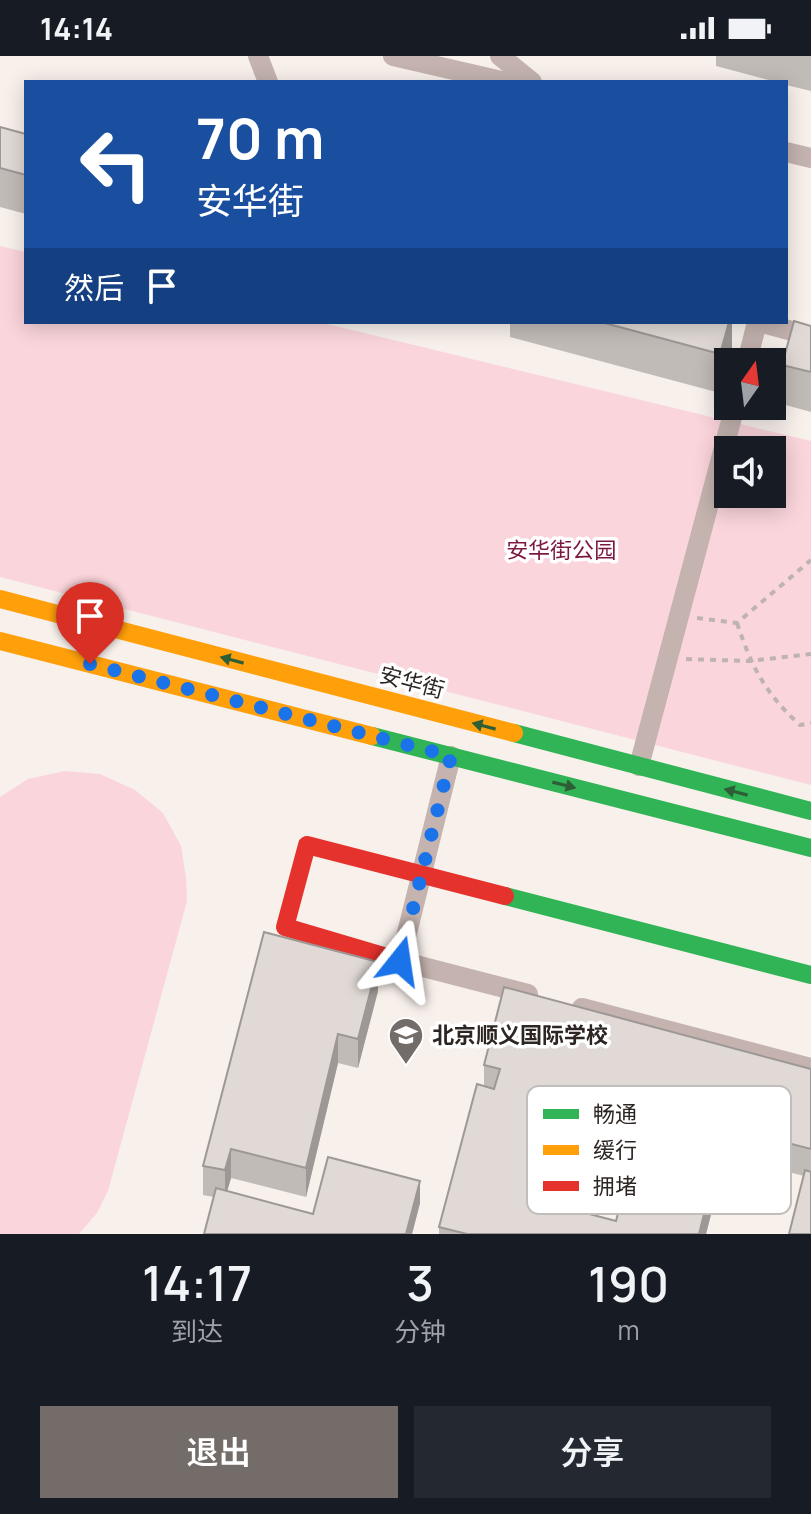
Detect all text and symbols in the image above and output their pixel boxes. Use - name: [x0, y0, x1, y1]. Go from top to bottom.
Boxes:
- text: 14:14: [40, 8, 113, 49]
- text: 70 m: [196, 99, 324, 176]
- icon: left: [64, 112, 168, 216]
- text: 安华街: [196, 176, 304, 225]
- icon: arrive: [140, 264, 184, 308]
- text: 然后: [64, 267, 124, 308]
- north arrow: [714, 348, 786, 420]
- map controls: [714, 348, 786, 508]
- button: sound: [714, 436, 786, 508]
- park label: 安华街公园: [506, 535, 616, 565]
- pin: [56, 582, 124, 664]
- icon: arrive: [68, 594, 112, 638]
- one-way arrow: [220, 653, 245, 665]
- street label: 安华街: [376, 659, 448, 705]
- one-way arrow: [471, 719, 496, 731]
- one-way arrow: [551, 780, 576, 792]
- one-way arrow: [723, 785, 748, 797]
- position arrow: [358, 919, 442, 1003]
- school or university icon: 北京顺义国际学校: [387, 1016, 425, 1066]
- place label: 北京顺义国际学校: [432, 1020, 608, 1050]
- legend: [527, 1086, 791, 1214]
- text: 畅通: [593, 1099, 637, 1129]
- text: 缓行: [593, 1135, 637, 1165]
- text: 拥堵: [593, 1171, 637, 1201]
- text: 14:17: [142, 1250, 252, 1315]
- text: 3: [406, 1250, 434, 1315]
- text: 190: [588, 1251, 669, 1316]
- text: m: [618, 1312, 640, 1348]
- text: 到达: [171, 1313, 223, 1349]
- text: 分钟: [394, 1313, 446, 1349]
- button: 退出: [40, 1406, 398, 1498]
- button: 分享: [414, 1406, 771, 1498]

